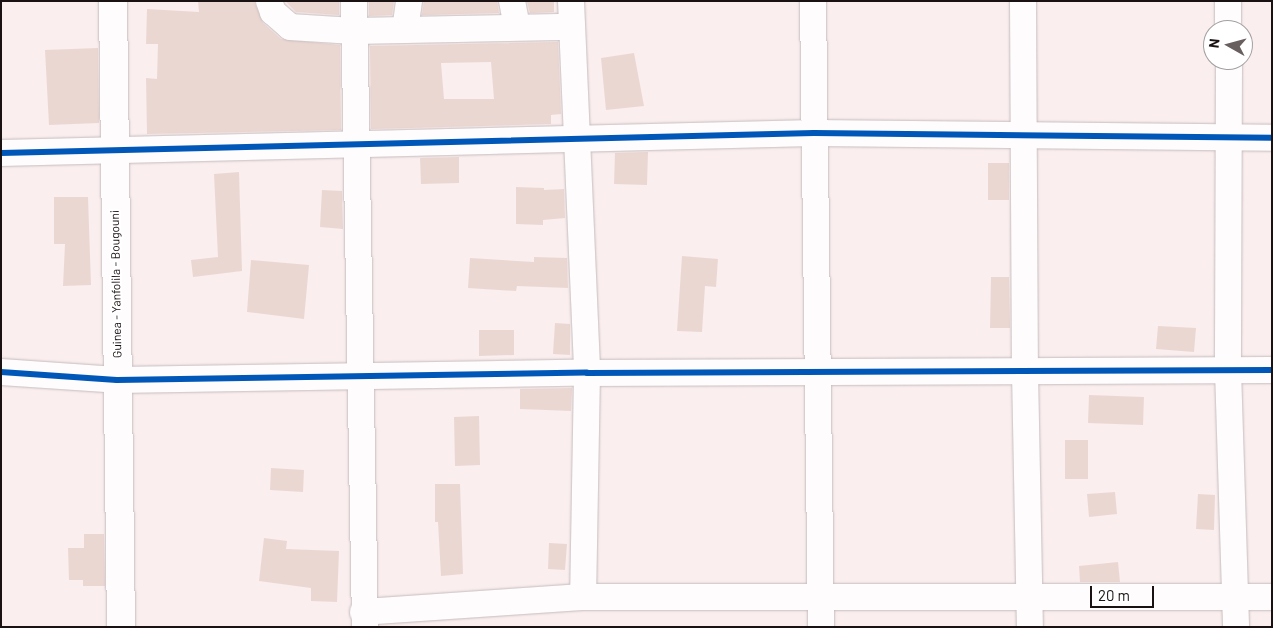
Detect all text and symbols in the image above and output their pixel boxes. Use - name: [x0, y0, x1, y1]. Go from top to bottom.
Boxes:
- north arrow: [1203, 20, 1253, 70]
- text: N: [1205, 38, 1223, 49]
- street label: Guinea - Yanfolila - Bougouni: [108, 210, 124, 358]
- scale bar: [1093, 576, 1157, 608]
- text: 20 m: [1098, 586, 1130, 604]

